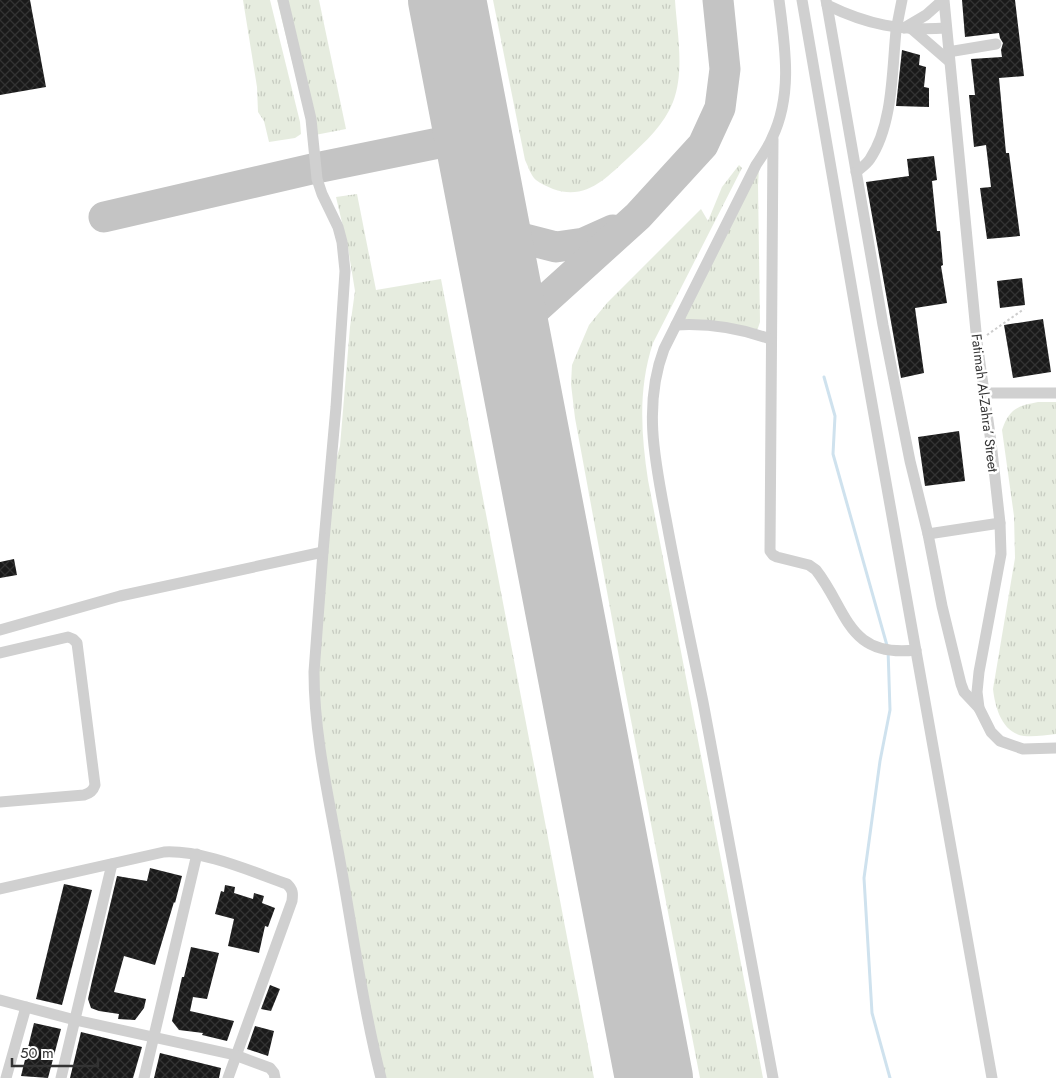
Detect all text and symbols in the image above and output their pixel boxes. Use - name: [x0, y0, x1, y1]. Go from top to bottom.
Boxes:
- street label: Fatimah Al-Zahra’ Street: [967, 333, 1003, 474]
- scale bar: [12, 1036, 99, 1068]
- text: 50 m: [20, 1042, 54, 1064]

